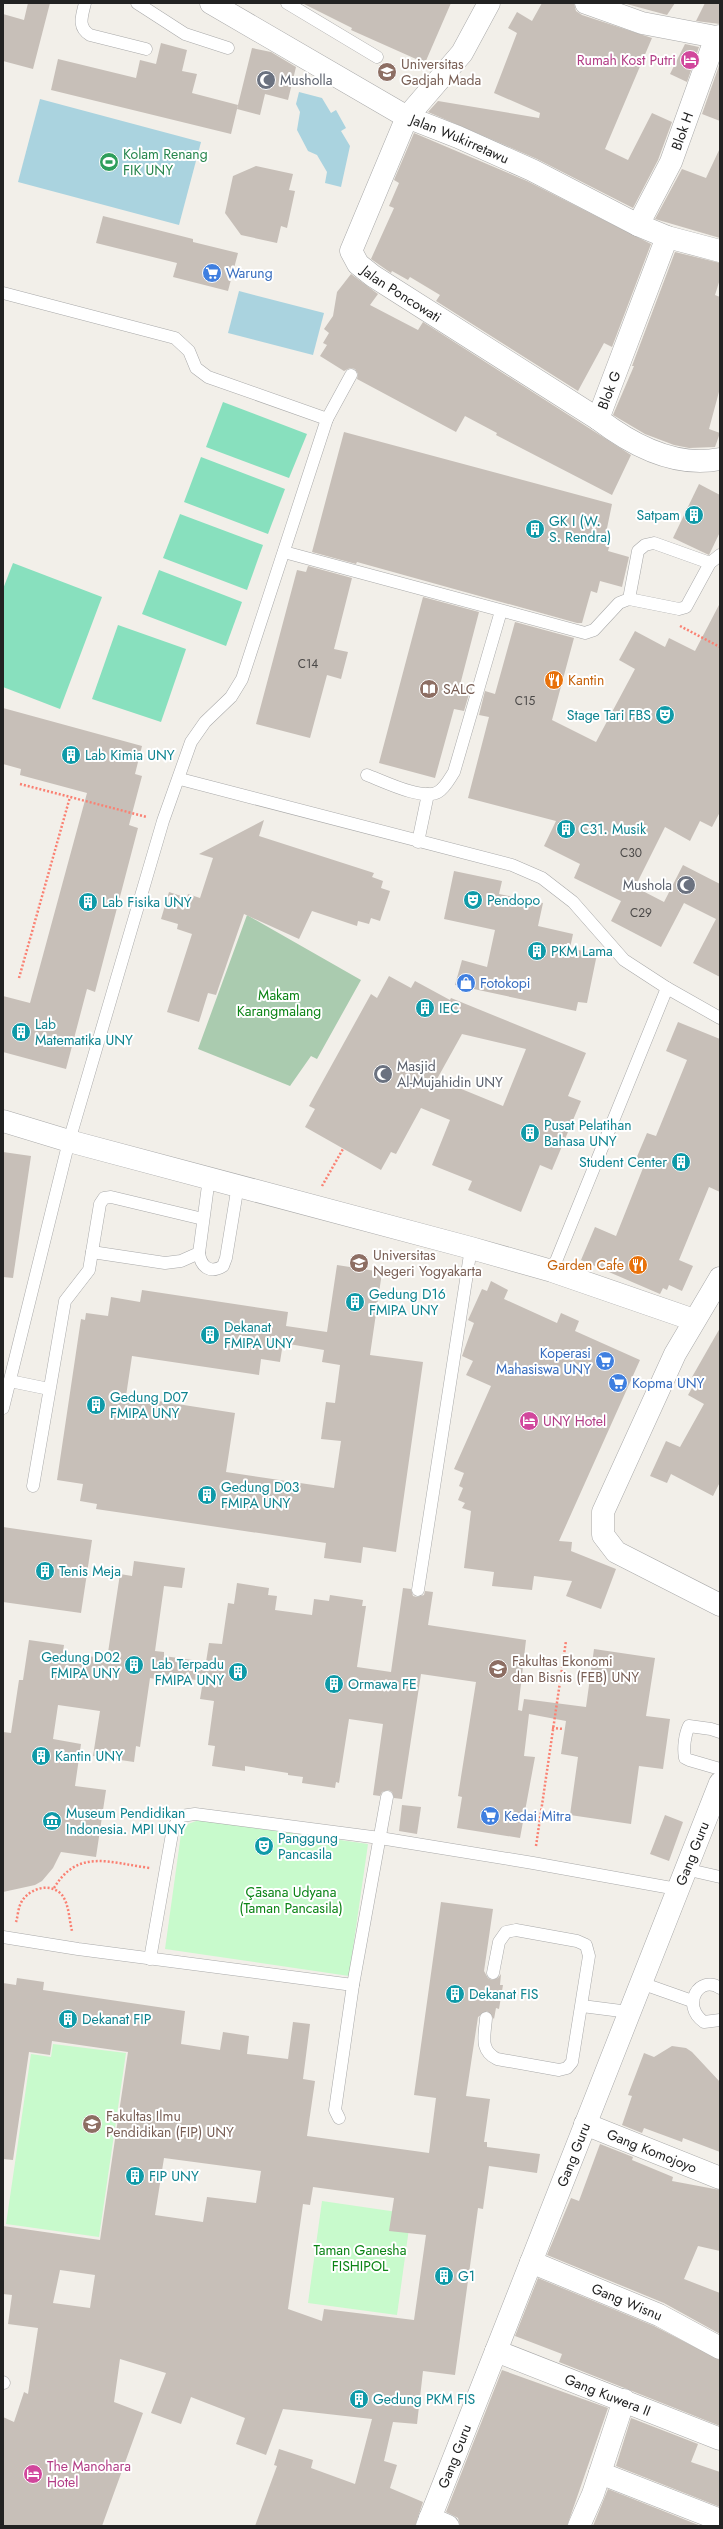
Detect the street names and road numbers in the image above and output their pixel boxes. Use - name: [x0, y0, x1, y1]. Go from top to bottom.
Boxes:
- street label: Jalan Wukirretawu: [406, 109, 512, 169]
- street label: Blok H: [666, 109, 698, 153]
- street label: Jalan Poncowati: [356, 259, 445, 327]
- street label: Blok G: [593, 368, 626, 412]
- street label: Gang Guru: [671, 1818, 714, 1888]
- street label: Gang Guru: [552, 2120, 595, 2190]
- street label: Gang Komojoyo: [604, 2124, 700, 2178]
- street label: Gang Wisnu: [589, 2278, 666, 2325]
- street label: Gang Kuwera II: [562, 2369, 654, 2421]
- street label: Gang Guru: [433, 2421, 476, 2491]

